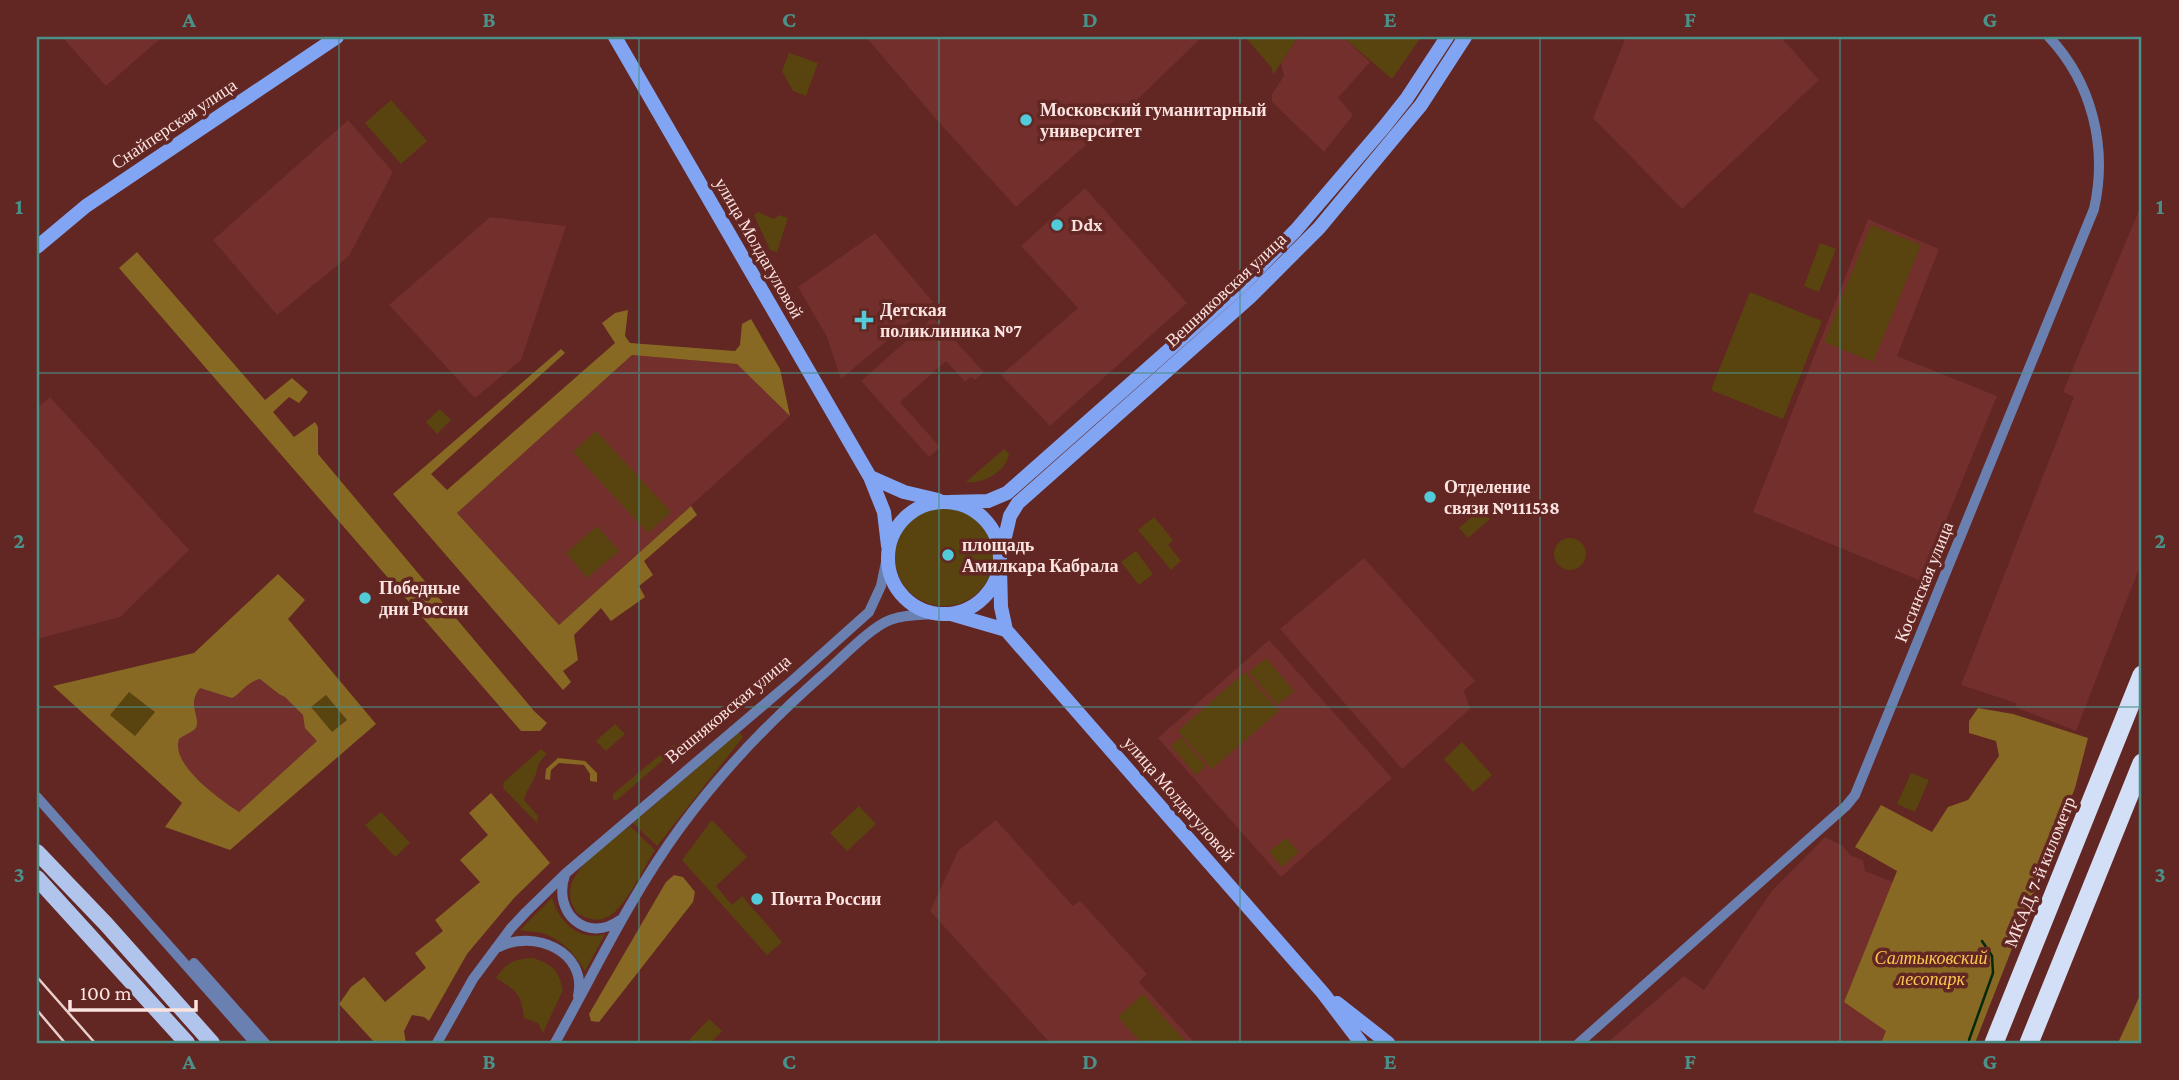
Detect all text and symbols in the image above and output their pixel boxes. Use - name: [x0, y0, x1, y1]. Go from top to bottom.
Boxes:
- text: A: [181, 6, 196, 32]
- text: B: [482, 6, 496, 32]
- text: C: [782, 6, 796, 32]
- text: D: [1082, 6, 1098, 32]
- text: E: [1383, 6, 1397, 32]
- text: F: [1684, 6, 1696, 32]
- text: G: [1983, 6, 1998, 32]
- street label: Снайперская улица: [108, 75, 240, 173]
- place label: Московский гуманитарный университет: [1040, 100, 1267, 141]
- marker: Московский гуманитарный университет: [1018, 112, 1034, 128]
- street label: улица Молдагуловой: [711, 174, 808, 322]
- text: 1: [15, 193, 24, 219]
- text: 1: [2156, 193, 2165, 219]
- place label: Ddx: [1071, 215, 1103, 235]
- marker: Ddx: [1049, 217, 1065, 233]
- street label: Вешняковская улица: [1162, 229, 1290, 351]
- place label: Детская поликлиника №7: [880, 300, 1022, 341]
- marker: Детская поликлиника №7: [854, 310, 874, 330]
- place label: Отделение связи №111538: [1444, 477, 1560, 518]
- marker: Отделение связи №111538: [1422, 489, 1438, 505]
- street label: Косинская улица: [1891, 519, 1957, 645]
- text: 2: [13, 527, 25, 553]
- text: 2: [2154, 527, 2166, 553]
- place label: площадь Амилкара Кабрала: [962, 535, 1118, 576]
- marker: площадь Амилкара Кабрала: [940, 547, 956, 563]
- place label: Победные дни России: [379, 578, 469, 619]
- marker: Победные дни России: [357, 590, 373, 606]
- street label: Вешняковская улица: [661, 651, 795, 767]
- street label: улица Молдагуловой: [1119, 732, 1239, 866]
- street label: МКАД, 7-й километр: [2001, 794, 2079, 950]
- text: 3: [13, 861, 25, 887]
- text: 3: [2154, 861, 2166, 887]
- place label: Почта России: [771, 889, 881, 909]
- marker: Почта России: [749, 891, 765, 907]
- park label: Салтыковский лесопарк: [1875, 948, 1987, 989]
- scale bar: [70, 968, 196, 1012]
- text: 100 m: [80, 981, 132, 1005]
- text: A: [181, 1048, 196, 1074]
- text: B: [482, 1048, 496, 1074]
- text: C: [782, 1048, 796, 1074]
- text: D: [1082, 1048, 1098, 1074]
- text: E: [1383, 1048, 1397, 1074]
- text: F: [1684, 1048, 1696, 1074]
- text: G: [1983, 1048, 1998, 1074]

